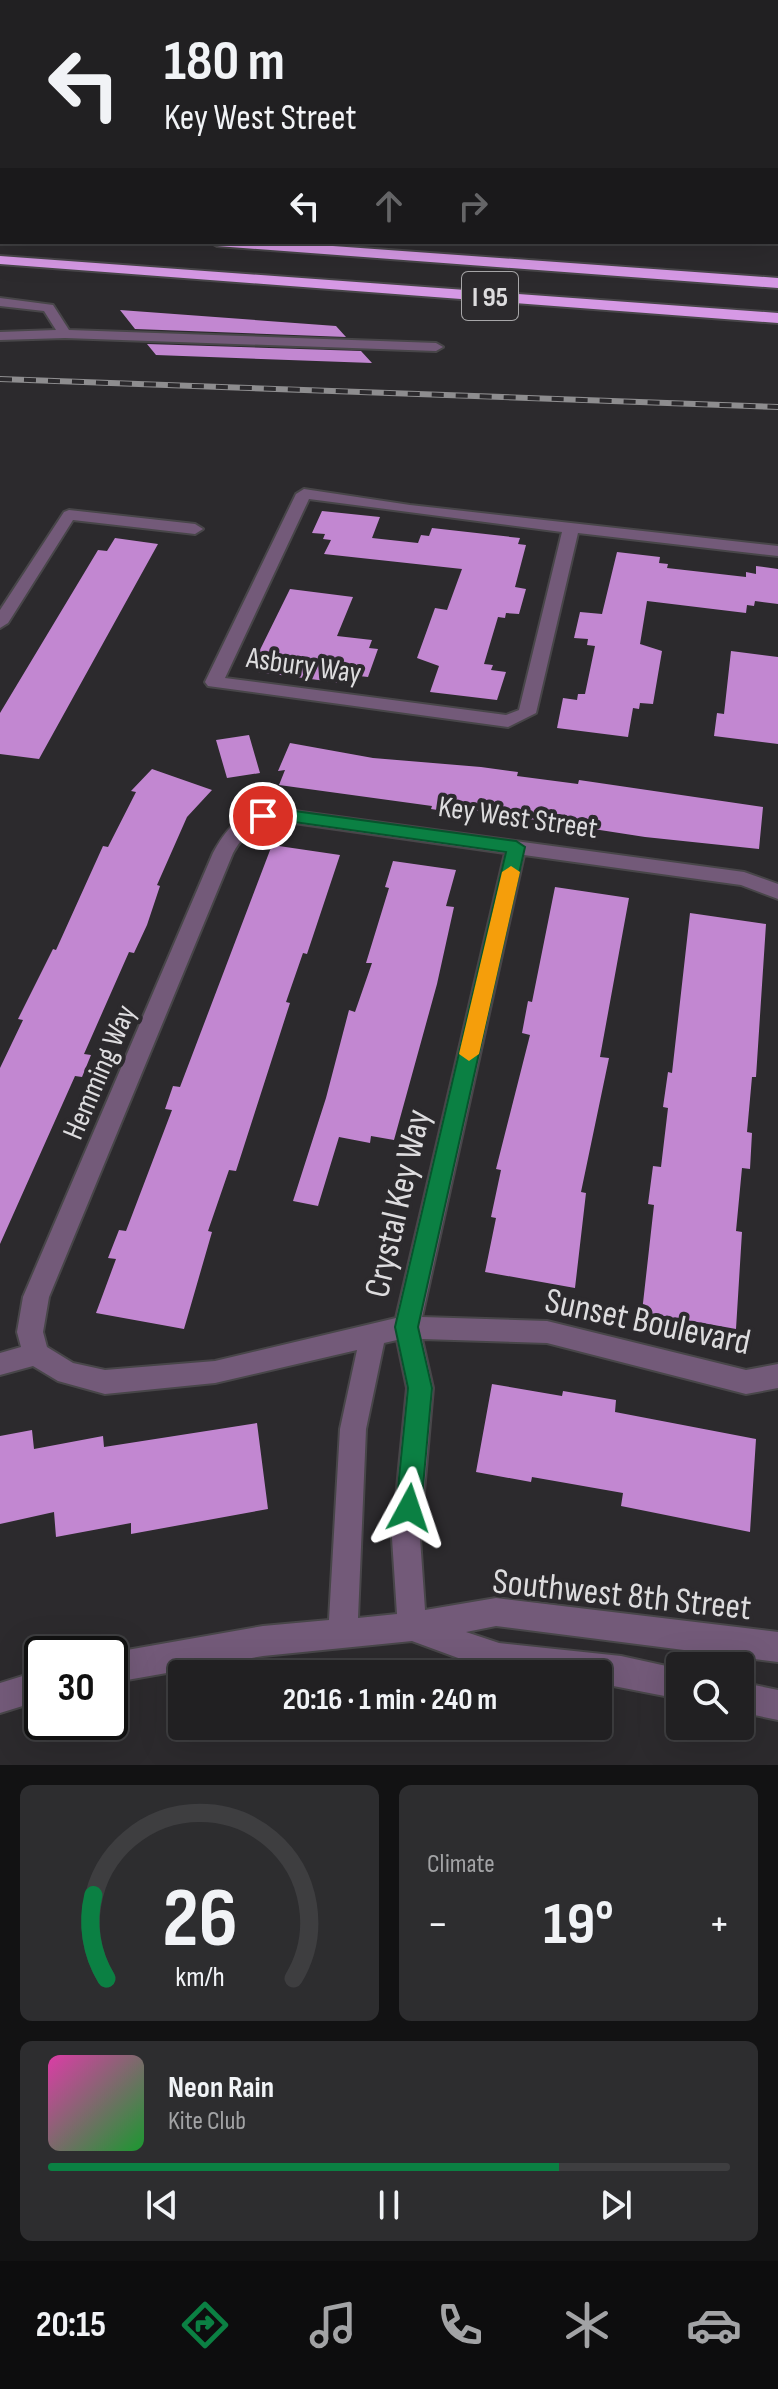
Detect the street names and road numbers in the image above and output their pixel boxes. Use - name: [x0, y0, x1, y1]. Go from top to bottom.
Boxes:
- road number: I 95: [462, 272, 518, 320]
- street label: Asbury Way: [243, 640, 364, 692]
- street label: Key West Street: [436, 789, 600, 847]
- street label: Hemming Way: [55, 999, 145, 1145]
- street label: Crystal Key Way: [356, 1105, 441, 1302]
- street label: Sunset Boulevard: [541, 1280, 754, 1365]
- street label: Southwest 8th Street: [490, 1561, 753, 1630]

